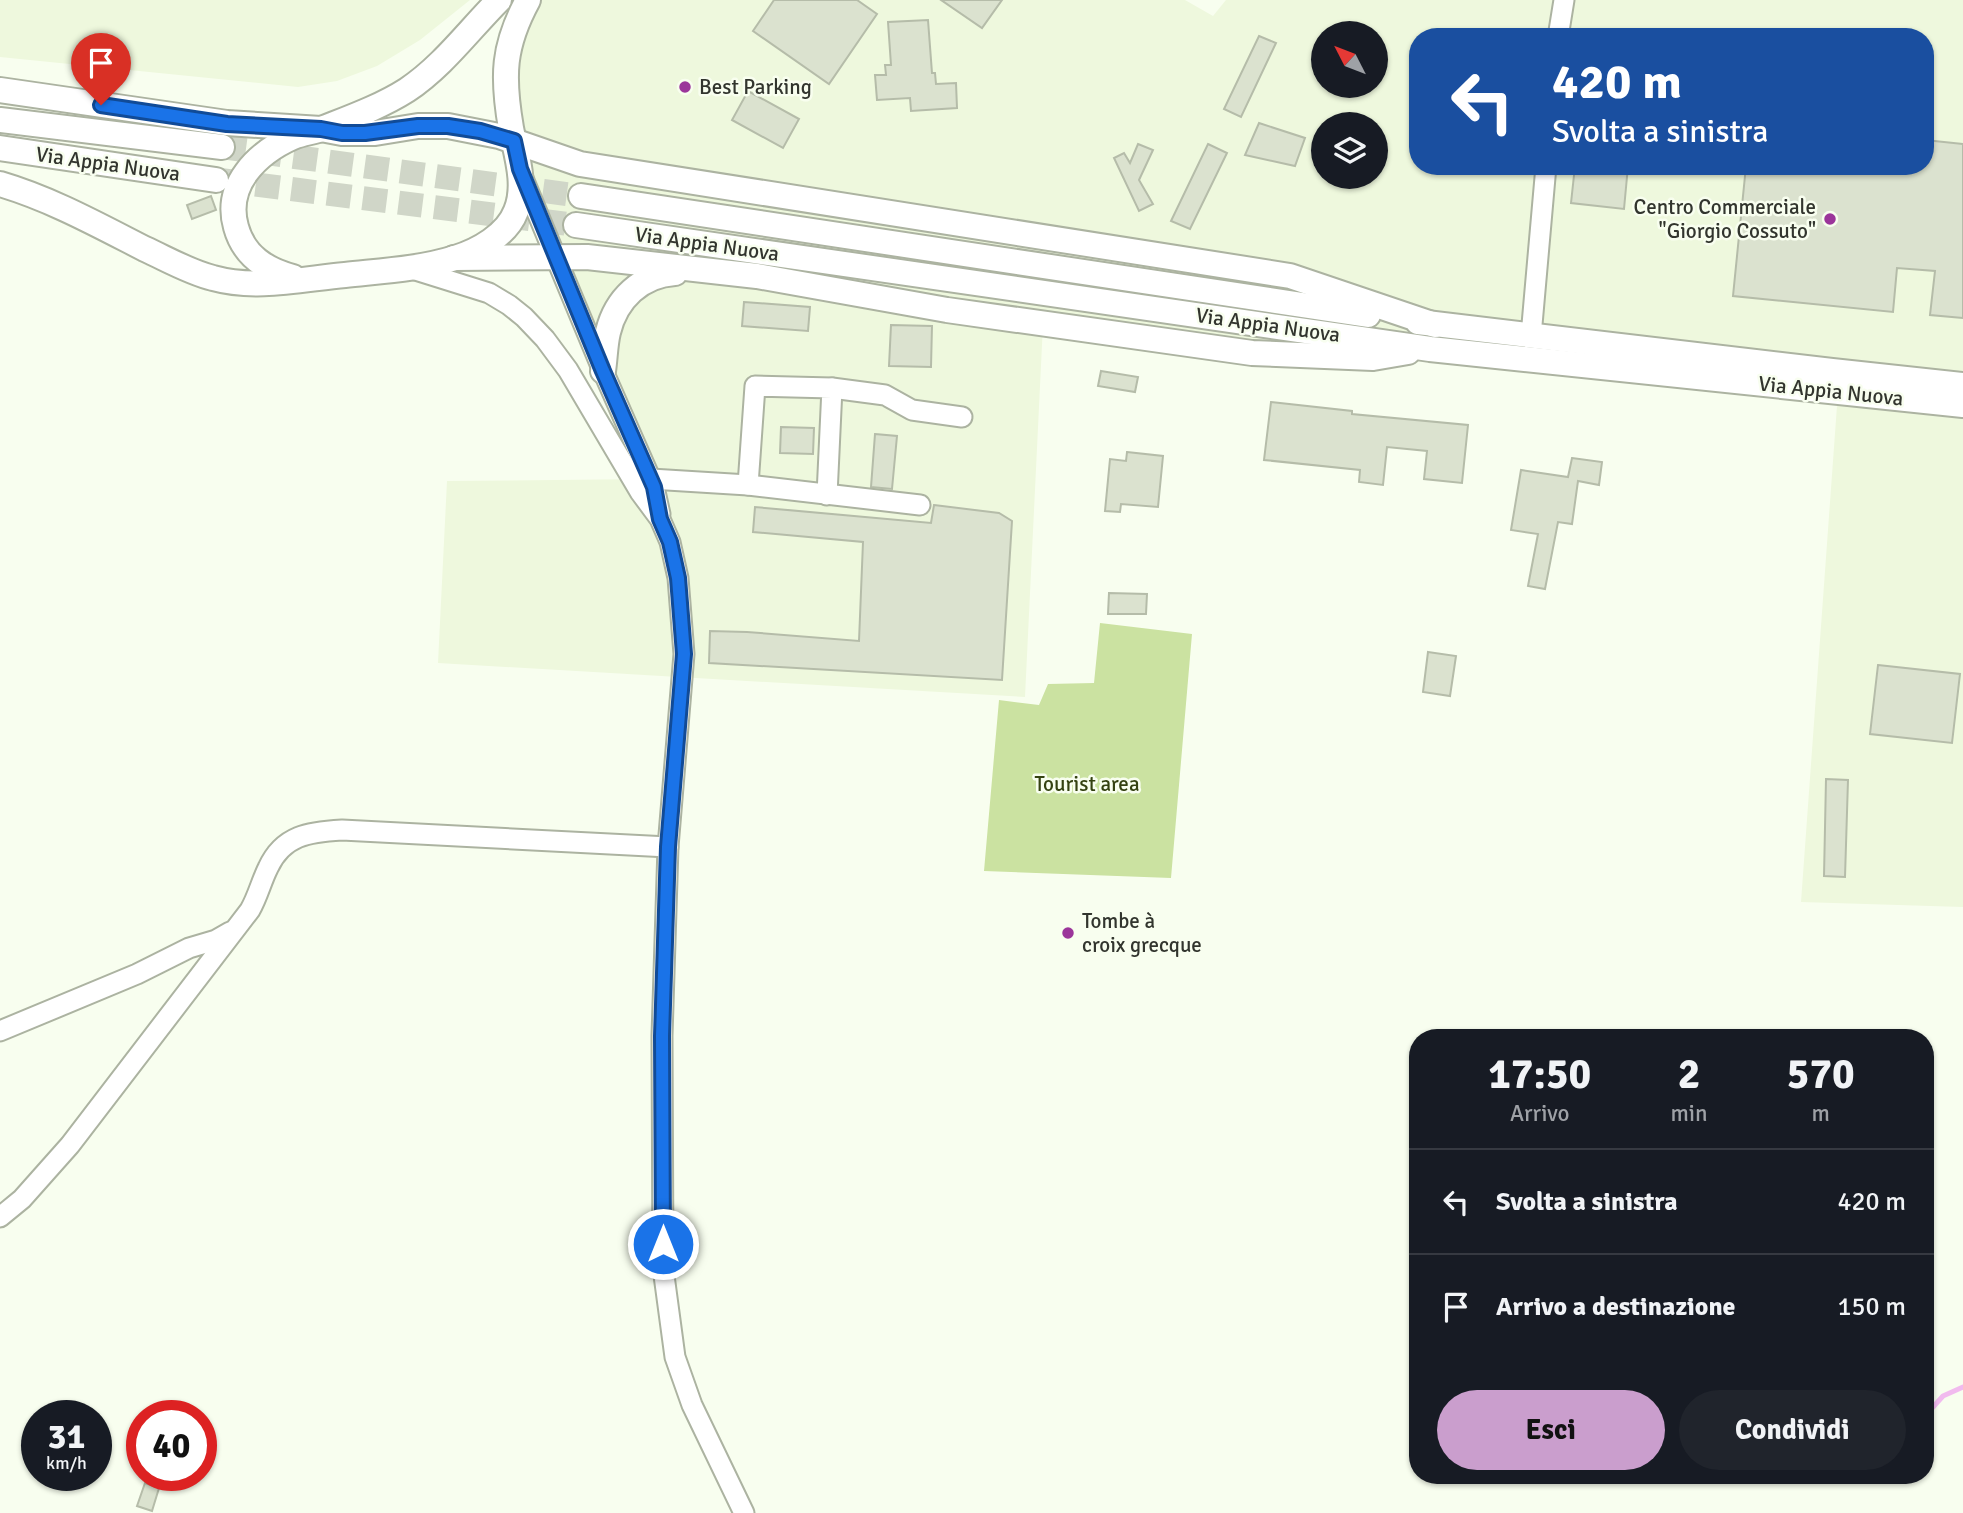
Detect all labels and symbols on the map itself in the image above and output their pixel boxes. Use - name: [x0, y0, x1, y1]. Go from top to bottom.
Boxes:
- north arrow: [1311, 21, 1388, 98]
- pin: [71, 33, 131, 105]
- place label: Best Parking: [699, 74, 812, 100]
- marker: Best Parking: [677, 79, 693, 95]
- street label: Via Appia Nuova: [34, 141, 182, 187]
- place label: Centro Commerciale "Giorgio Cossuto": [1634, 194, 1816, 244]
- marker: Centro Commerciale "Giorgio Cossuto": [1822, 211, 1838, 227]
- street label: Via Appia Nuova: [633, 221, 781, 267]
- street label: Via Appia Nuova: [1194, 302, 1342, 348]
- street label: Via Appia Nuova: [1757, 370, 1905, 412]
- park label: Tourist area: [1034, 771, 1140, 797]
- place label: Tombe à croix grecque: [1082, 908, 1202, 958]
- marker: Tombe à croix grecque: [1060, 925, 1076, 941]
- position arrow: [626, 1207, 700, 1281]
- speed limit sign: 40: [126, 1400, 217, 1491]

